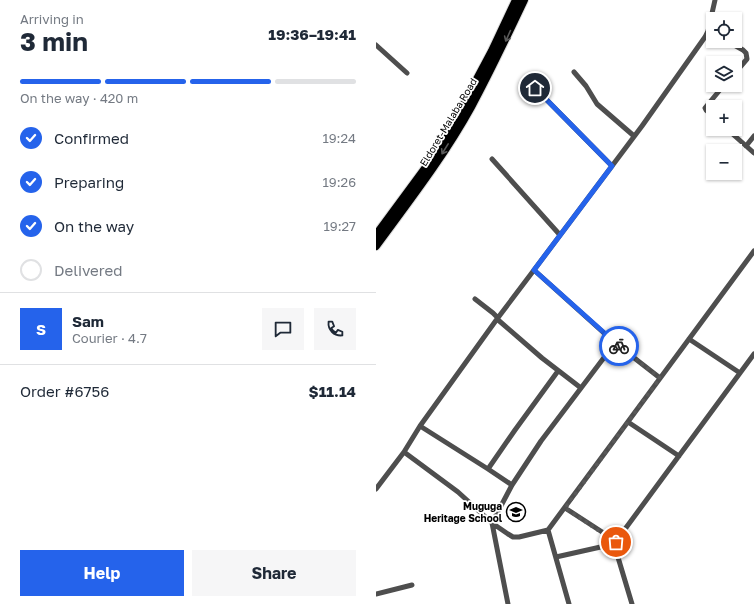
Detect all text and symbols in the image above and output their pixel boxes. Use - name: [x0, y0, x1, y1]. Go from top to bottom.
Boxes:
- text: Arriving in: [20, 11, 84, 27]
- map controls: [706, 12, 742, 180]
- button: locate: [706, 12, 742, 48]
- text: 19:36–19:41: [268, 25, 356, 43]
- text: 3 min: [20, 26, 88, 57]
- one-way arrow: [503, 29, 511, 41]
- button: layers: [706, 56, 742, 92]
- pin: [518, 71, 552, 105]
- street label: Eldoret-Malaba Road: [417, 76, 479, 168]
- icon: home: [524, 77, 546, 99]
- text: On the way · 420 m: [20, 90, 138, 106]
- button: +: [706, 100, 742, 136]
- icon: check: [20, 127, 42, 149]
- text: Confirmed: [54, 129, 129, 147]
- text: 19:24: [322, 130, 356, 146]
- one-way arrow: [441, 143, 449, 154]
- button: −: [706, 144, 742, 180]
- icon: check: [20, 171, 42, 193]
- text: Preparing: [54, 173, 124, 191]
- text: 19:26: [323, 174, 356, 190]
- icon: check: [20, 215, 42, 237]
- text: On the way: [54, 217, 134, 235]
- text: 19:27: [323, 218, 356, 234]
- text: Delivered: [54, 261, 122, 279]
- button: chat: [262, 308, 304, 350]
- button: phone: [314, 308, 356, 350]
- text: Sam: [72, 312, 104, 330]
- text: S: [36, 320, 46, 338]
- courier: [599, 326, 639, 366]
- text: Courier · 4.7: [72, 330, 147, 346]
- icon: bike: [608, 335, 630, 357]
- text: Order #6756: [20, 382, 109, 400]
- text: $11.14: [309, 382, 356, 400]
- place label: Muguga Heritage School: [424, 500, 503, 524]
- school or university icon: Muguga Heritage School: [505, 501, 527, 523]
- pin: [599, 525, 633, 559]
- icon: bag: [605, 531, 627, 553]
- button: Help: [20, 550, 184, 596]
- button: Share: [192, 550, 356, 596]

